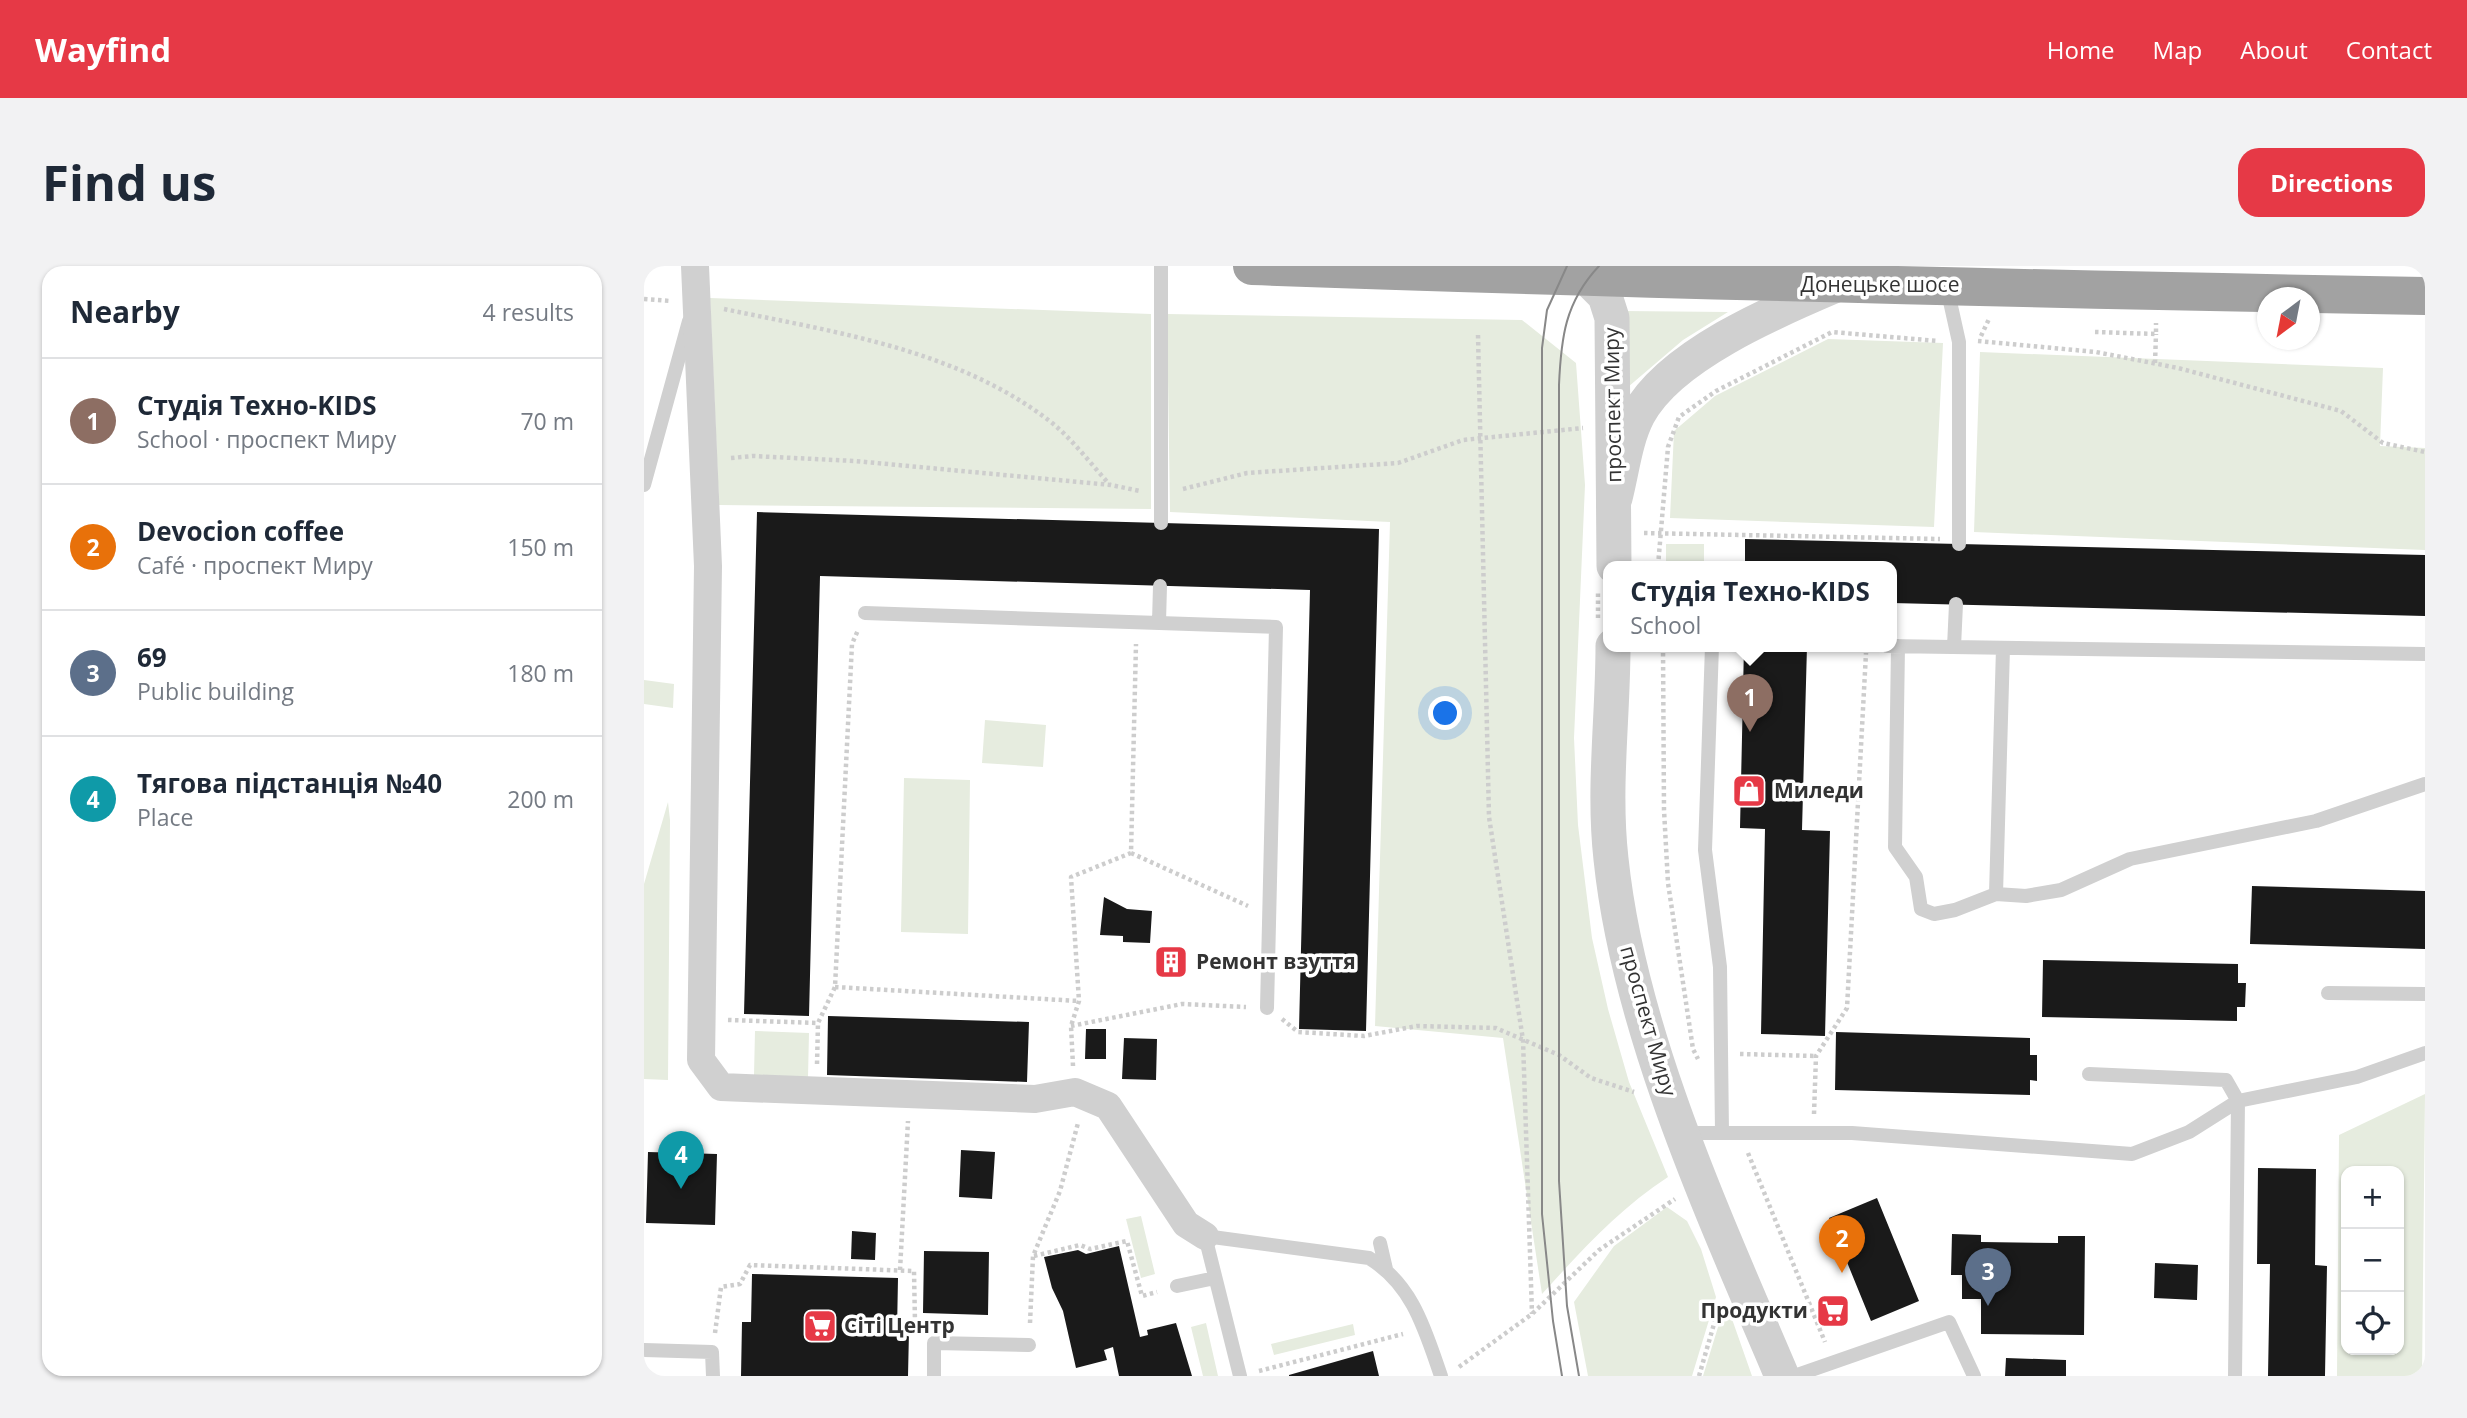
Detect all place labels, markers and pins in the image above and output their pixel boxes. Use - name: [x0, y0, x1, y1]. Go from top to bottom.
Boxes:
- pin: 1: [1727, 674, 1773, 732]
- shop icon: Миледи: [1730, 772, 1768, 810]
- place label: Миледи: [1774, 776, 1864, 804]
- building icon: Ремонт взуття: [1152, 943, 1190, 981]
- place label: Ремонт взуття: [1196, 947, 1356, 975]
- pin: 4: [658, 1131, 704, 1189]
- pin: 2: [1819, 1215, 1865, 1273]
- pin: 3: [1965, 1248, 2011, 1306]
- supermarket icon: Продукти: [1814, 1292, 1852, 1330]
- place label: Продукти: [1700, 1296, 1808, 1324]
- supermarket icon: Сіті Центр: [801, 1307, 839, 1345]
- place label: Сіті Центр: [844, 1311, 955, 1339]

